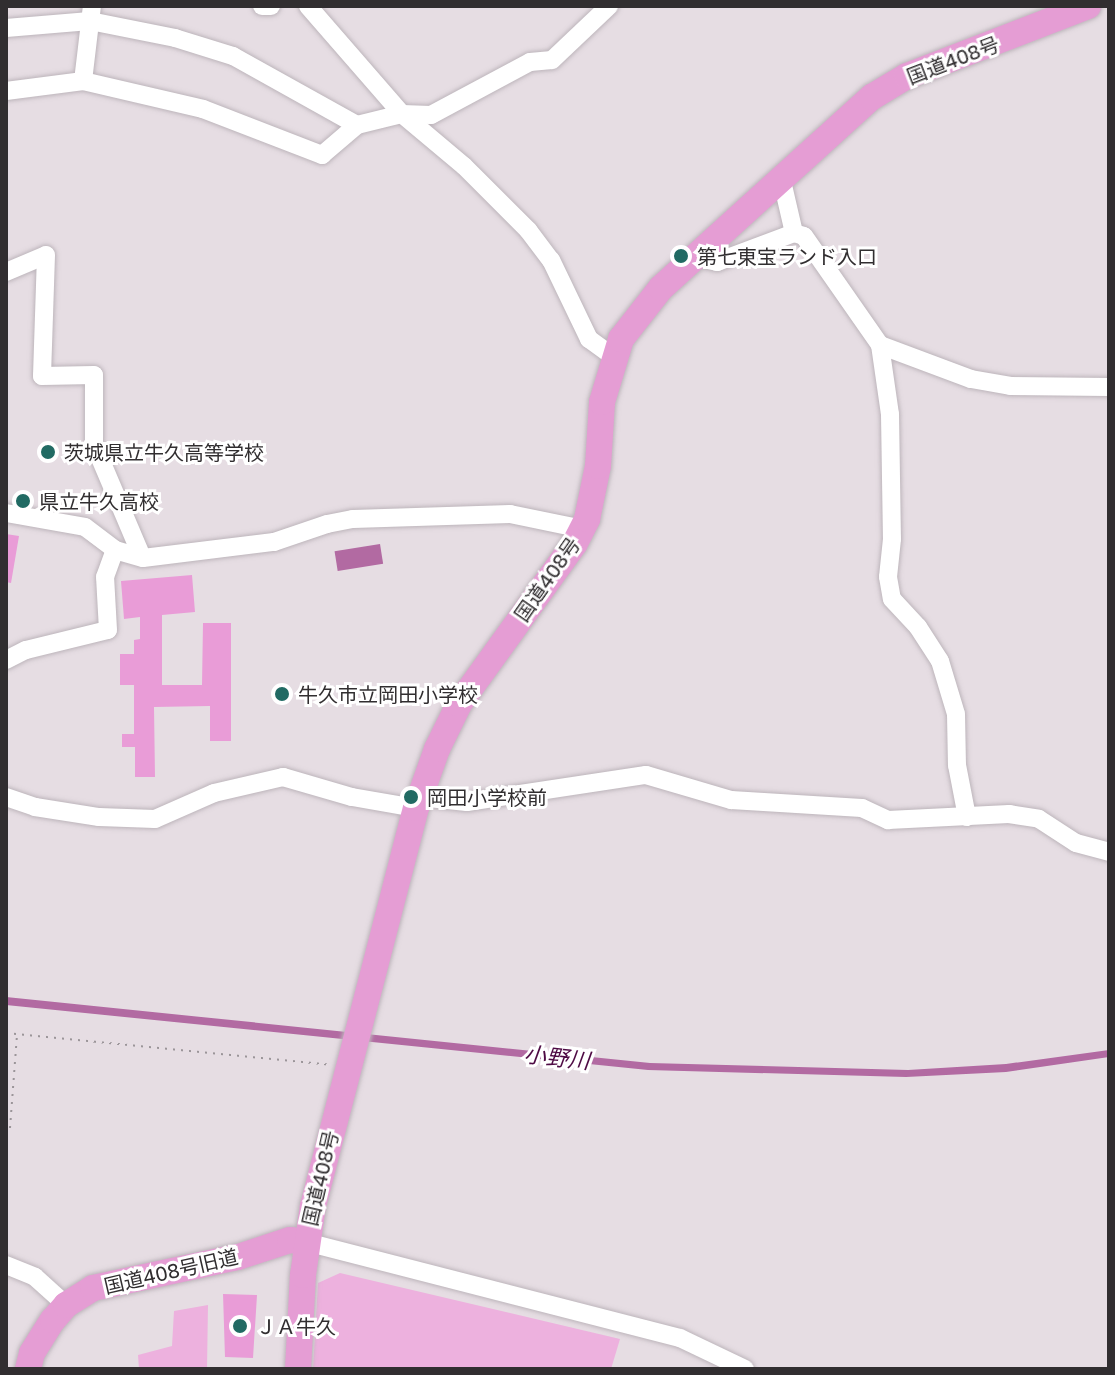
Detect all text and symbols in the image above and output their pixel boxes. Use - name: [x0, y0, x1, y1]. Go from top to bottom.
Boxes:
- street label: 国道408号: [904, 31, 1002, 89]
- place label: 第七東宝ランド入口: [697, 244, 877, 268]
- marker: 第七東宝ランド入口: [672, 247, 690, 265]
- place label: 茨城県立牛久高等学校: [64, 440, 264, 464]
- marker: 茨城県立牛久高等学校: [39, 443, 57, 461]
- place label: 県立牛久高校: [39, 489, 159, 513]
- marker: 県立牛久高校: [14, 492, 32, 510]
- street label: 国道408号: [509, 532, 585, 626]
- place label: 牛久市立岡田小学校: [298, 682, 478, 706]
- marker: 牛久市立岡田小学校: [273, 685, 291, 703]
- place label: 岡田小学校前: [427, 785, 547, 809]
- marker: 岡田小学校前: [402, 788, 420, 806]
- water label: 小野川: [523, 1040, 591, 1074]
- street label: 国道408号: [297, 1128, 343, 1228]
- street label: 国道408号旧道: [102, 1244, 240, 1298]
- place label: ＪＡ牛久: [256, 1314, 336, 1338]
- marker: ＪＡ牛久: [231, 1317, 249, 1335]

